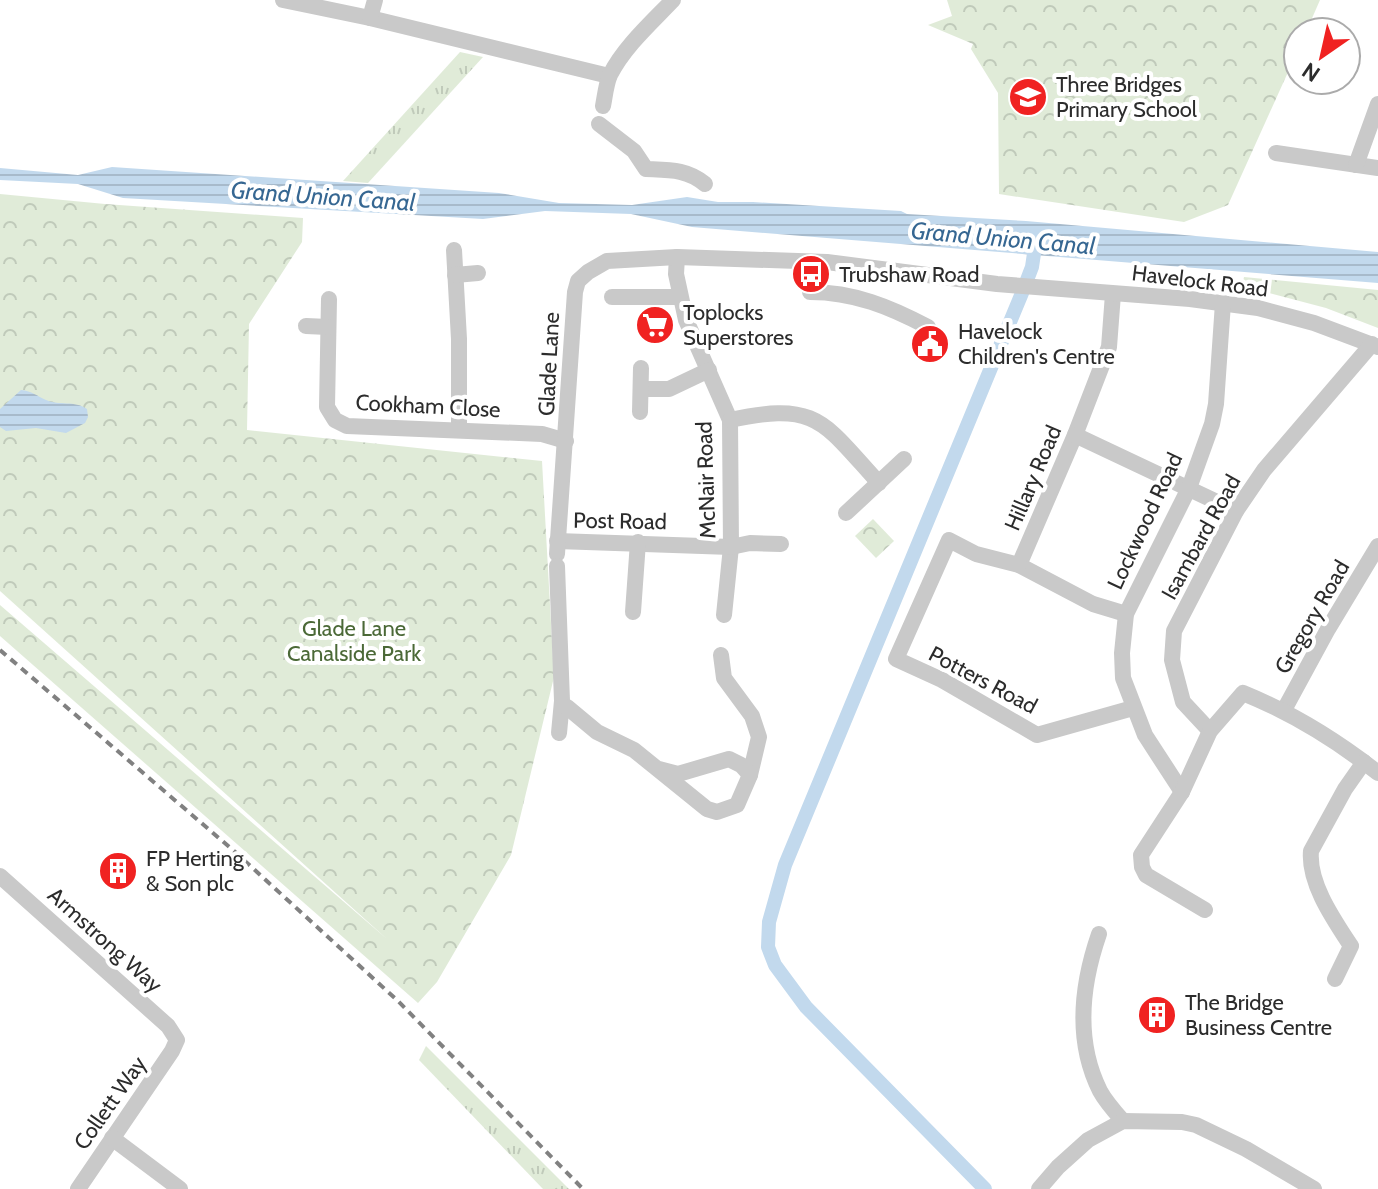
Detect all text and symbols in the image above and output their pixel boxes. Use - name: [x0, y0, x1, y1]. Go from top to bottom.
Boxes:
- north arrow: [1282, 16, 1362, 96]
- text: N: [1297, 57, 1325, 88]
- place label: Three Bridges Primary School: [1056, 71, 1198, 123]
- school or university icon: Three Bridges Primary School: [1007, 76, 1049, 118]
- water label: Grand Union Canal: [230, 175, 417, 217]
- water label: Grand Union Canal: [910, 215, 1097, 261]
- bus stop icon: Trubshaw Road: [790, 253, 832, 295]
- street label: Havelock Road: [1130, 259, 1270, 303]
- place label: Trubshaw Road: [839, 261, 979, 288]
- place label: Toplocks Superstores: [683, 299, 793, 351]
- supermarket icon: Toplocks Superstores: [634, 304, 676, 346]
- street label: Glade Lane: [533, 311, 565, 417]
- place label: Havelock Children's Centre: [958, 318, 1115, 370]
- public building icon: Havelock Children's Centre: [909, 323, 951, 365]
- street label: Cookham Close: [355, 389, 501, 423]
- street label: McNair Road: [690, 421, 722, 539]
- street label: Hillary Road: [999, 421, 1067, 535]
- street label: Lockwood Road: [1102, 448, 1188, 594]
- street label: Isambard Road: [1156, 470, 1246, 604]
- street label: Post Road: [573, 507, 667, 535]
- street label: Gregory Road: [1269, 556, 1355, 678]
- park label: Glade Lane Canalside Park: [287, 615, 421, 667]
- street label: Potters Road: [924, 640, 1042, 720]
- place label: FP Herting & Son plc: [146, 845, 245, 897]
- building icon: FP Herting & Son plc: [97, 850, 139, 892]
- street label: Armstrong Way: [42, 882, 168, 998]
- place label: The Bridge Business Centre: [1185, 989, 1332, 1041]
- building icon: The Bridge Business Centre: [1136, 994, 1178, 1036]
- street label: Collett Way: [68, 1051, 152, 1155]

